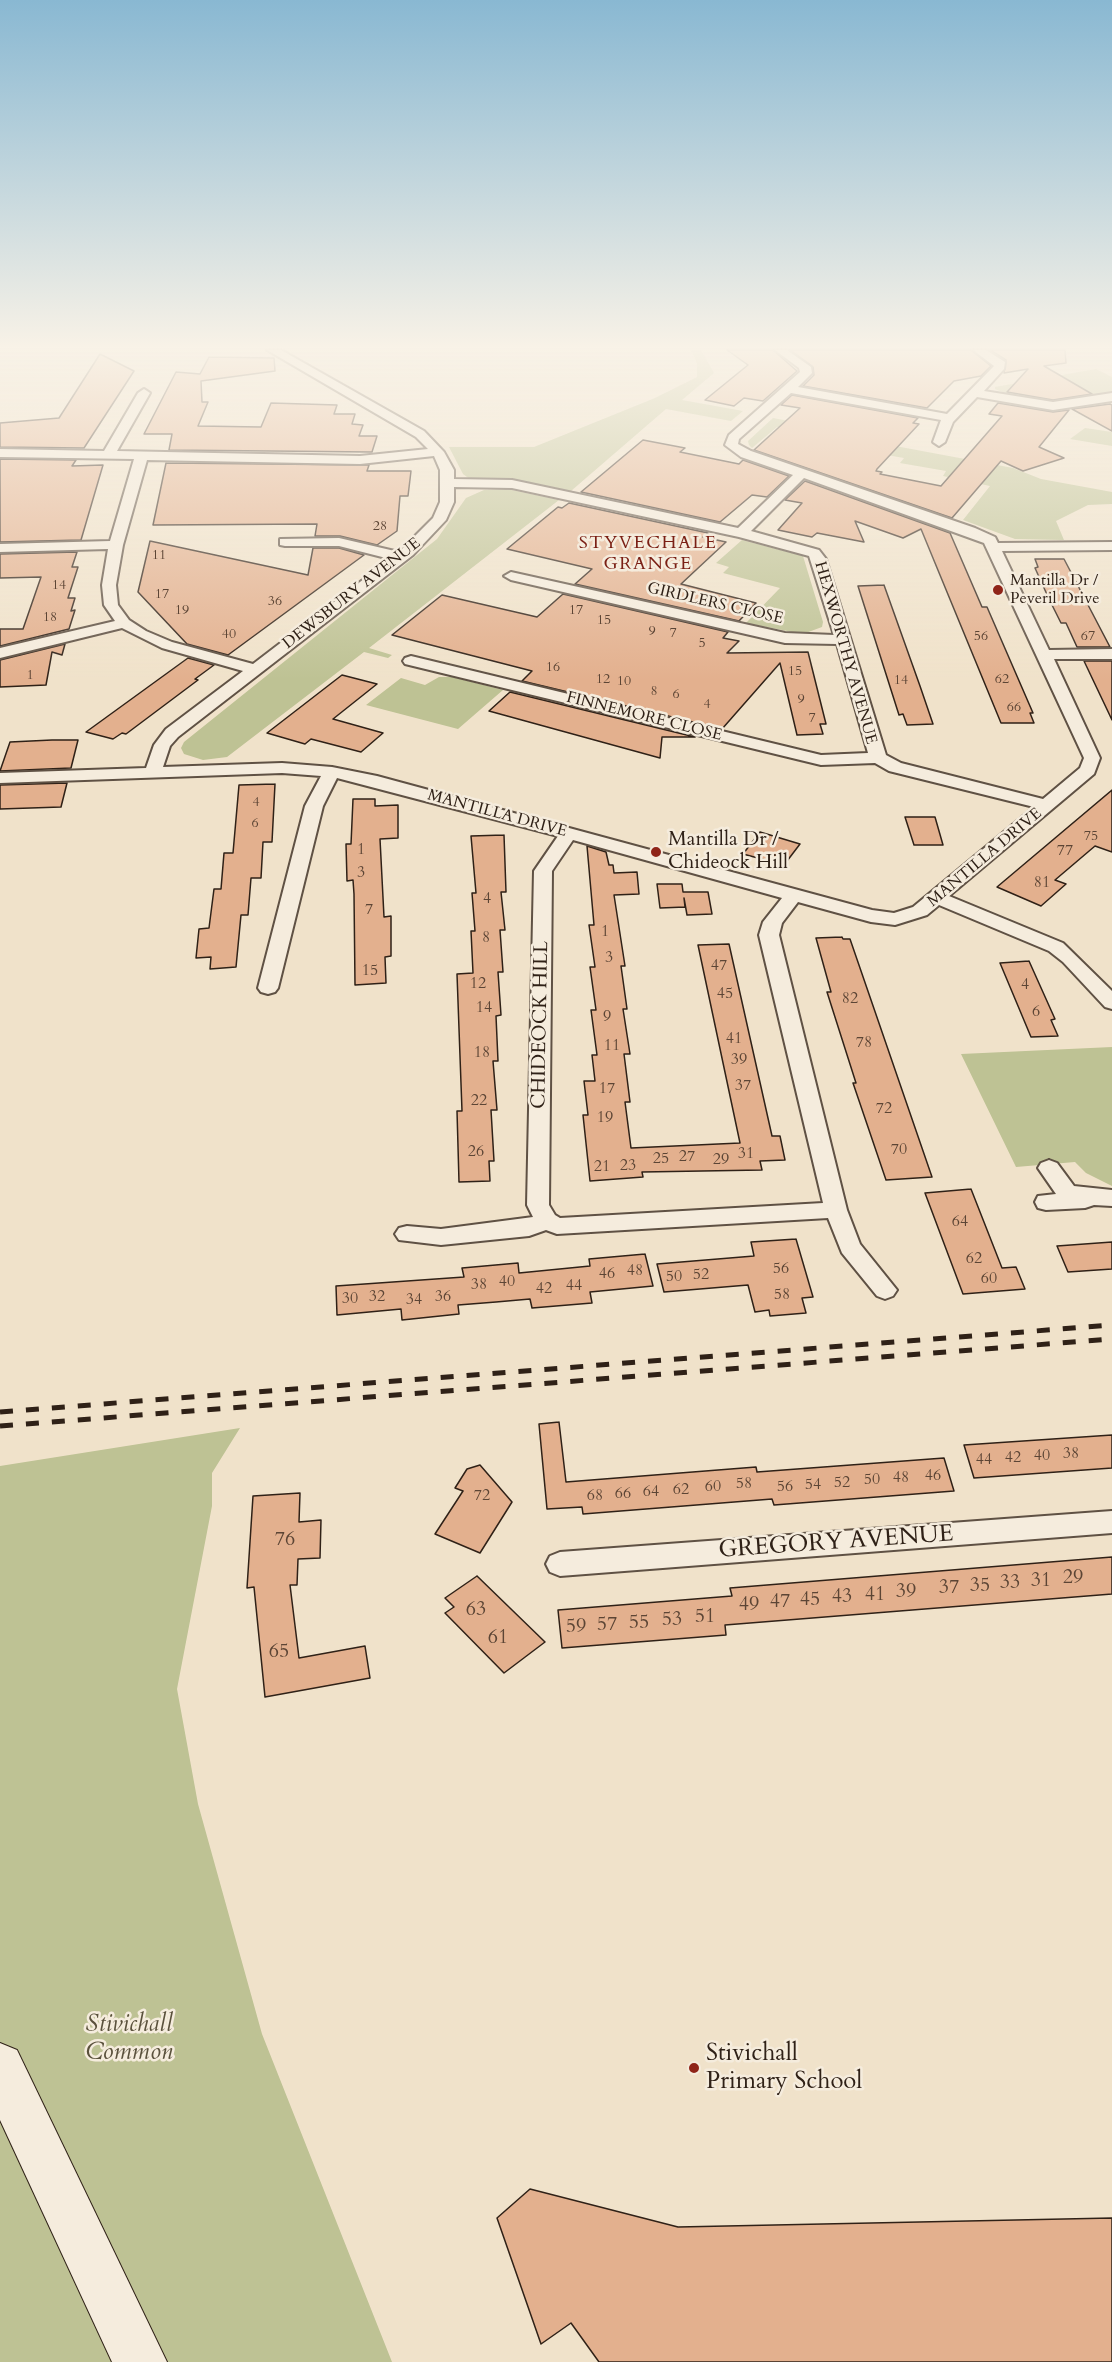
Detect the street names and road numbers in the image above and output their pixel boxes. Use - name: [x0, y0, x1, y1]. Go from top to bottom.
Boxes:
- street label: DEWSBURY AVENUE: [279, 534, 425, 654]
- street label: HEXWORTHY AVENUE: [810, 559, 880, 747]
- street label: GIRDLERS CLOSE: [645, 579, 785, 629]
- street label: FINNEMORE CLOSE: [564, 688, 724, 746]
- street label: MANTILLA DRIVE: [425, 786, 569, 842]
- street label: MANTILLA DRIVE: [924, 805, 1046, 911]
- street label: CHIDEOCK HILL: [528, 941, 554, 1109]
- street label: GREGORY AVENUE: [718, 1520, 954, 1566]

